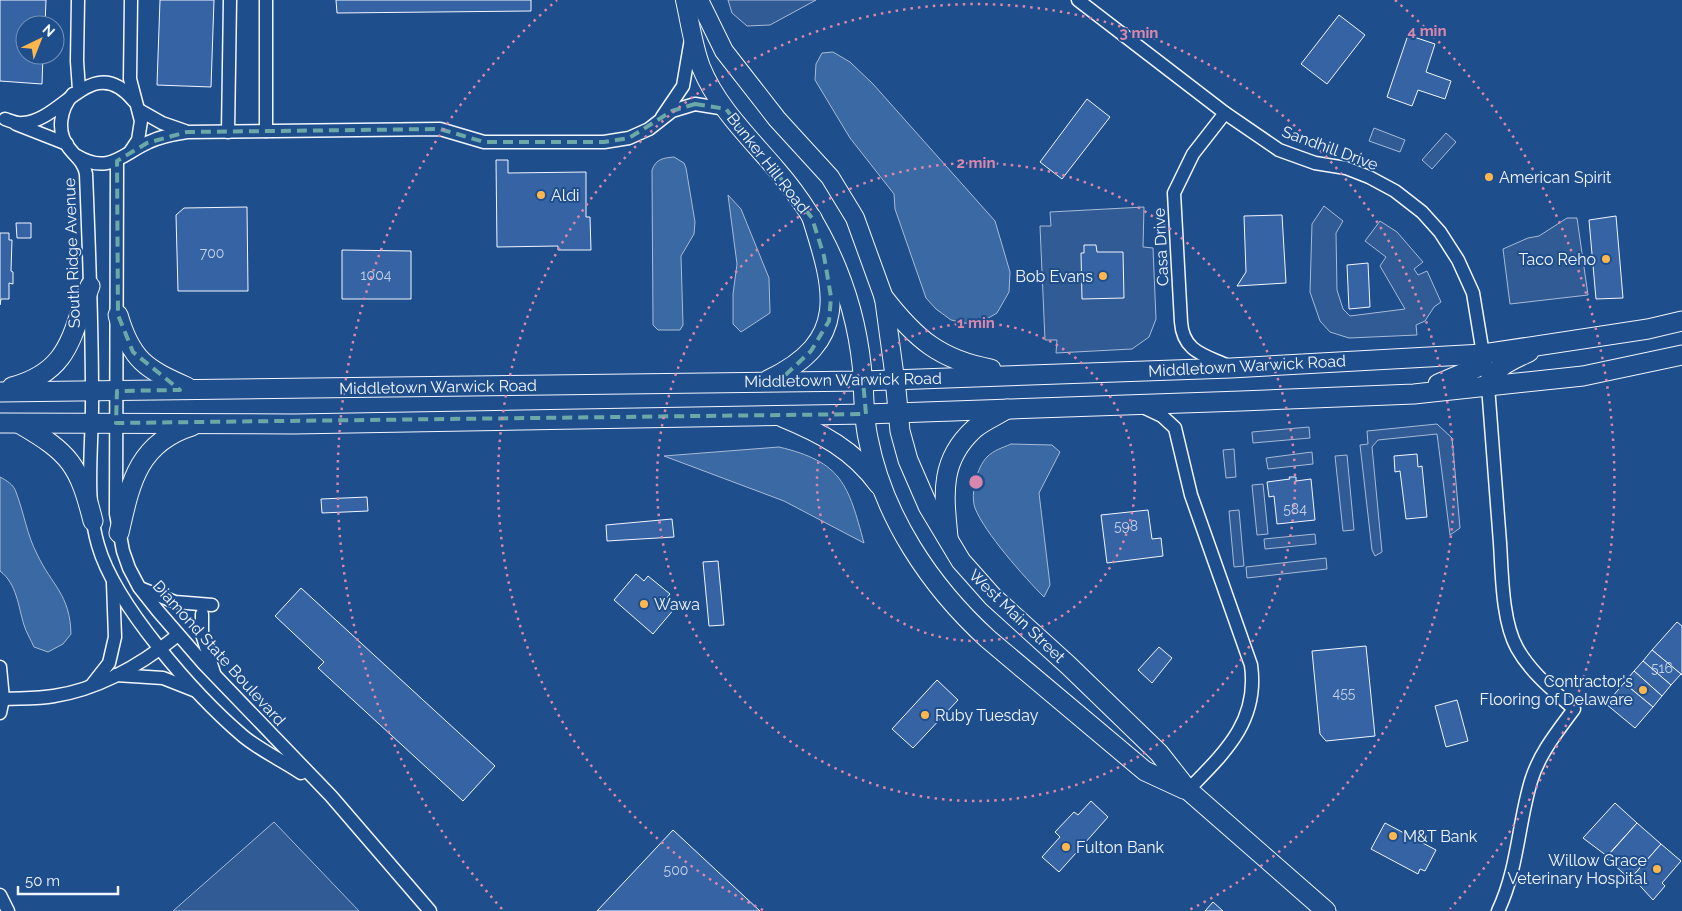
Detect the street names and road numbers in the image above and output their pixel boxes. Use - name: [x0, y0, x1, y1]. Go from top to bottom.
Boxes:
- street label: Bunker Hill Road: [723, 109, 813, 217]
- street label: Sandhill Drive: [1279, 122, 1381, 174]
- street label: South Ridge Avenue: [60, 178, 84, 328]
- street label: Casa Drive: [1149, 207, 1173, 287]
- street label: Middletown Warwick Road: [1148, 351, 1346, 381]
- street label: Middletown Warwick Road: [744, 369, 942, 391]
- street label: Middletown Warwick Road: [339, 376, 537, 398]
- street label: West Main Street: [965, 565, 1069, 667]
- street label: Diamond State Boulevard: [149, 576, 289, 730]

